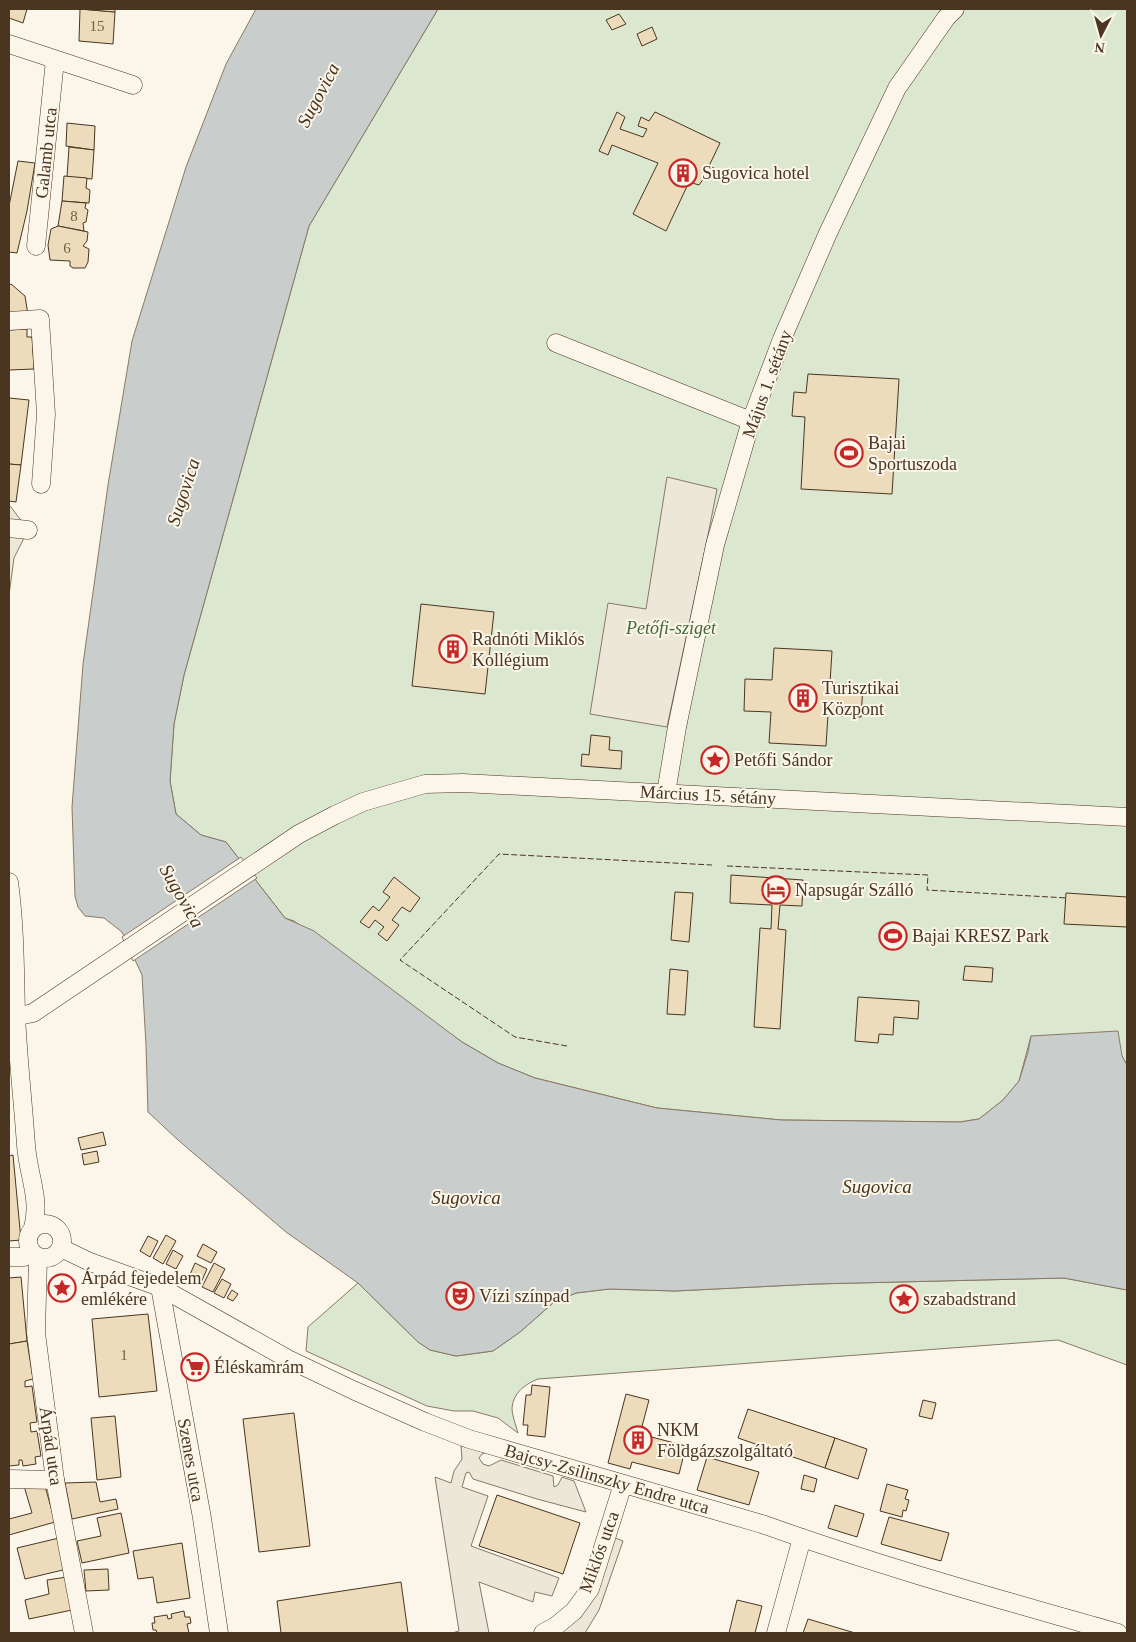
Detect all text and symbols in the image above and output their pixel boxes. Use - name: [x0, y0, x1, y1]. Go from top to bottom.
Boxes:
- north arrow: [1076, 10, 1126, 60]
- house number: 15: [90, 18, 105, 34]
- text: N: [1094, 39, 1106, 55]
- water label: Sugovica: [292, 59, 344, 131]
- street label: Galamb utca: [31, 106, 61, 200]
- building icon: Sugovica hotel: [668, 158, 698, 188]
- place label: Sugovica hotel: [702, 163, 809, 183]
- house number: 8: [70, 208, 78, 224]
- house number: 6: [63, 240, 71, 256]
- street label: Május 1. sétány: [738, 327, 796, 441]
- place label: Bajai Sportuszoda: [868, 433, 957, 474]
- sports icon: Bajai Sportuszoda: [834, 438, 864, 468]
- water label: Sugovica: [162, 456, 204, 528]
- park label: Petőfi-sziget: [625, 618, 717, 638]
- place label: Radnóti Miklós Kollégium: [472, 629, 585, 670]
- building icon: Radnóti Miklós Kollégium: [438, 634, 468, 664]
- place label: Turisztikai Központ: [822, 678, 899, 719]
- building icon: Turisztikai Központ: [788, 683, 818, 713]
- place icon: Petőfi Sándor: [700, 745, 730, 775]
- place label: Petőfi Sándor: [734, 750, 833, 770]
- street label: Március 15. sétány: [639, 781, 777, 809]
- water label: Sugovica: [155, 861, 209, 931]
- hotel icon: Napsugár Szálló: [761, 875, 791, 905]
- place label: Napsugár Szálló: [795, 880, 913, 900]
- sports icon: Bajai KRESZ Park: [878, 921, 908, 951]
- place label: Bajai KRESZ Park: [912, 926, 1049, 946]
- water label: Sugovica: [842, 1176, 912, 1197]
- water label: Sugovica: [431, 1187, 501, 1208]
- place label: Árpád fejedelem emlékére: [81, 1267, 201, 1309]
- place icon: Árpád fejedelem emlékére: [47, 1273, 77, 1303]
- theatre icon: Vízi színpad: [445, 1281, 475, 1311]
- place icon: szabadstrand: [889, 1284, 919, 1314]
- place label: Vízi színpad: [479, 1286, 569, 1306]
- place label: szabadstrand: [923, 1289, 1016, 1309]
- house number: 1: [120, 1347, 128, 1363]
- supermarket icon: Éléskamrám: [180, 1352, 210, 1382]
- place label: Éléskamrám: [214, 1356, 304, 1377]
- street label: Árpád utca: [36, 1405, 67, 1487]
- street label: Szenes utca: [174, 1417, 208, 1503]
- place label: NKM Földgázszolgáltató: [657, 1420, 793, 1461]
- building icon: NKM Földgázszolgáltató: [623, 1425, 653, 1455]
- street label: Bajcsy-Zsilinszky Endre utca: [502, 1440, 712, 1518]
- street label: Miklós utca: [575, 1508, 623, 1596]

